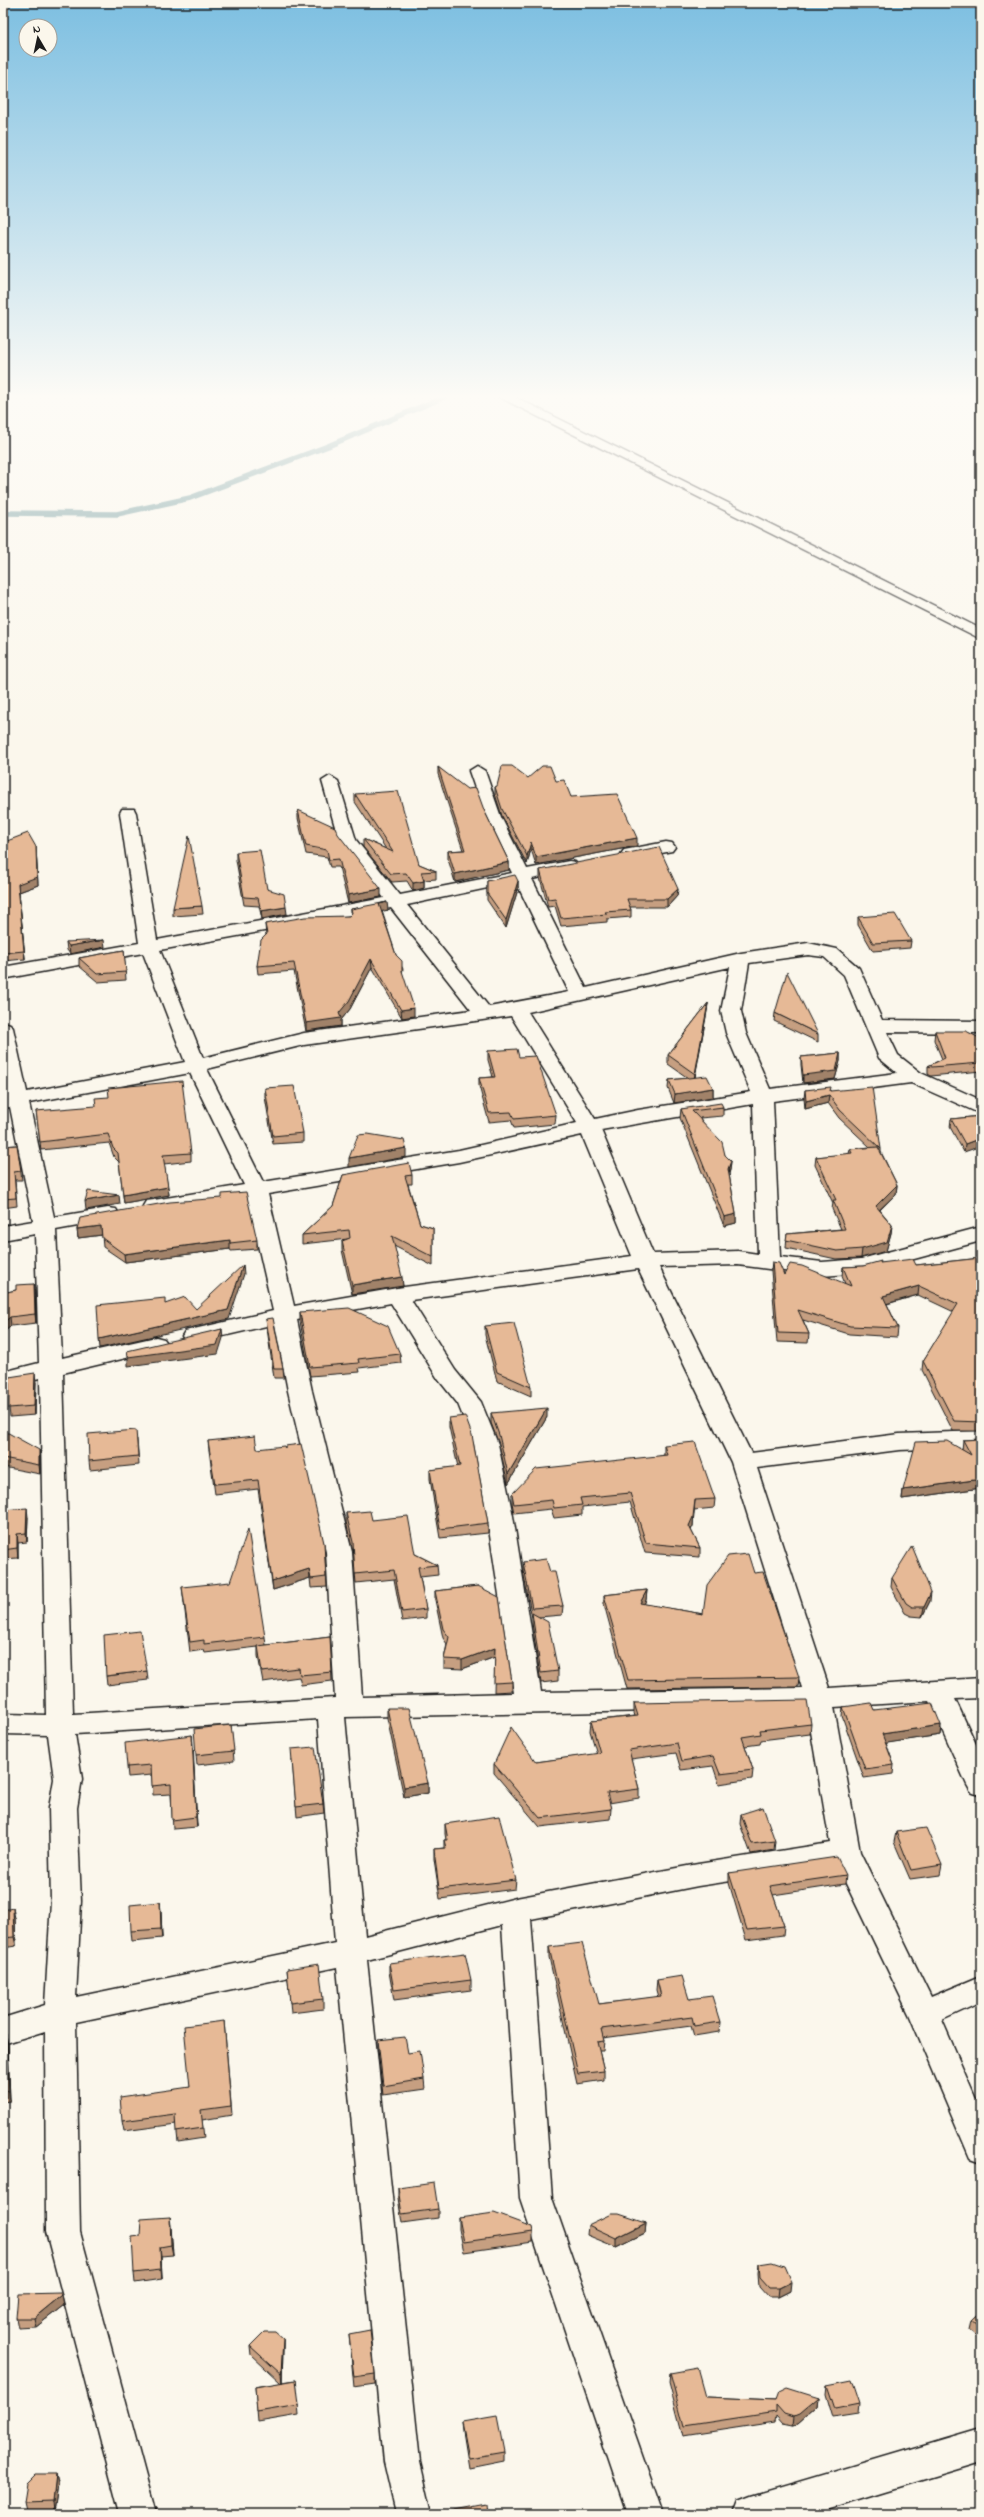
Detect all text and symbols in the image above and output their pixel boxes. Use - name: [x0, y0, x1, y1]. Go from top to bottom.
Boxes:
- north arrow: [18, 18, 58, 58]
- text: N: [32, 21, 42, 38]

